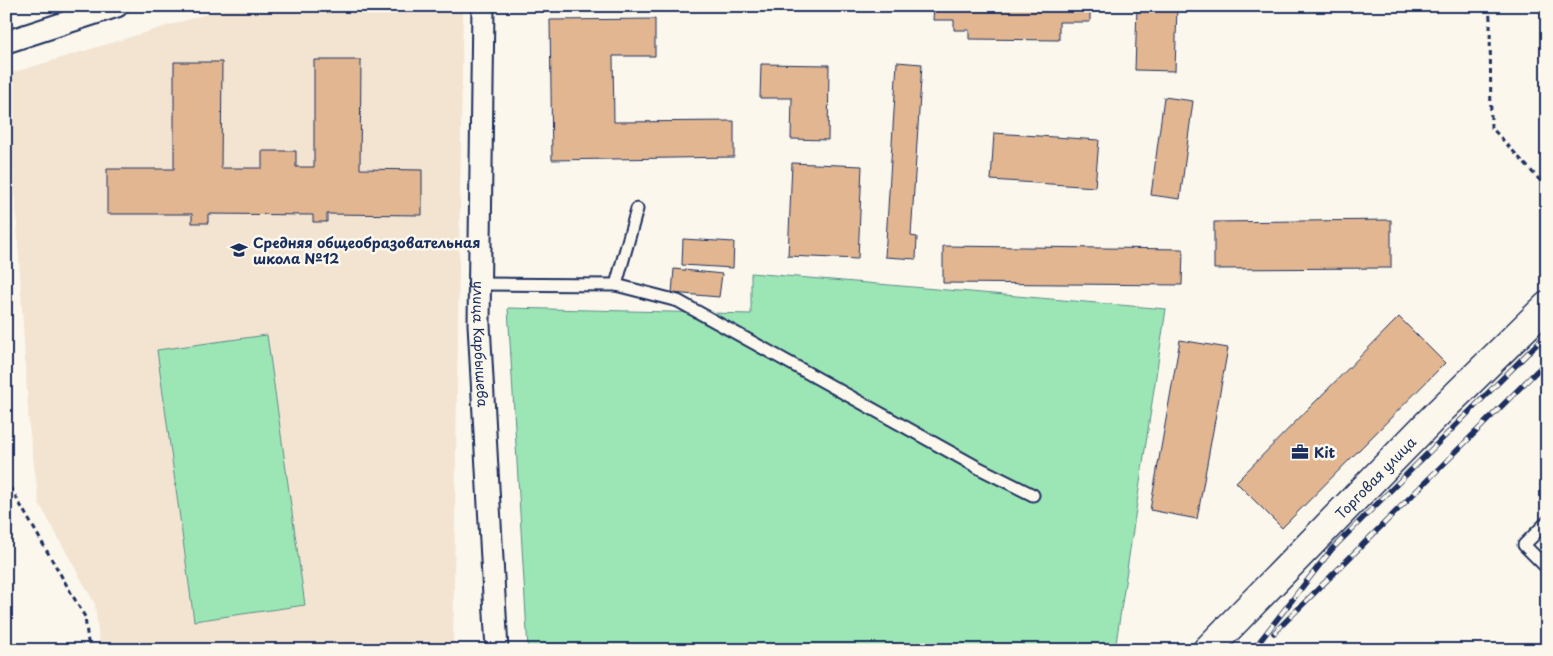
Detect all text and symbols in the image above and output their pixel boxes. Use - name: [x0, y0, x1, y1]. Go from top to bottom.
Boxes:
- place label: Средняя общеобразовательная школа №12: [253, 232, 481, 269]
- school or university icon: Средняя общеобразовательная школа №12: [229, 240, 249, 260]
- street label: улица Карбышева: [468, 281, 494, 408]
- street label: Торговая улица: [1330, 431, 1421, 523]
- office icon: Kit: [1290, 442, 1310, 462]
- place label: Kit: [1314, 442, 1336, 463]

